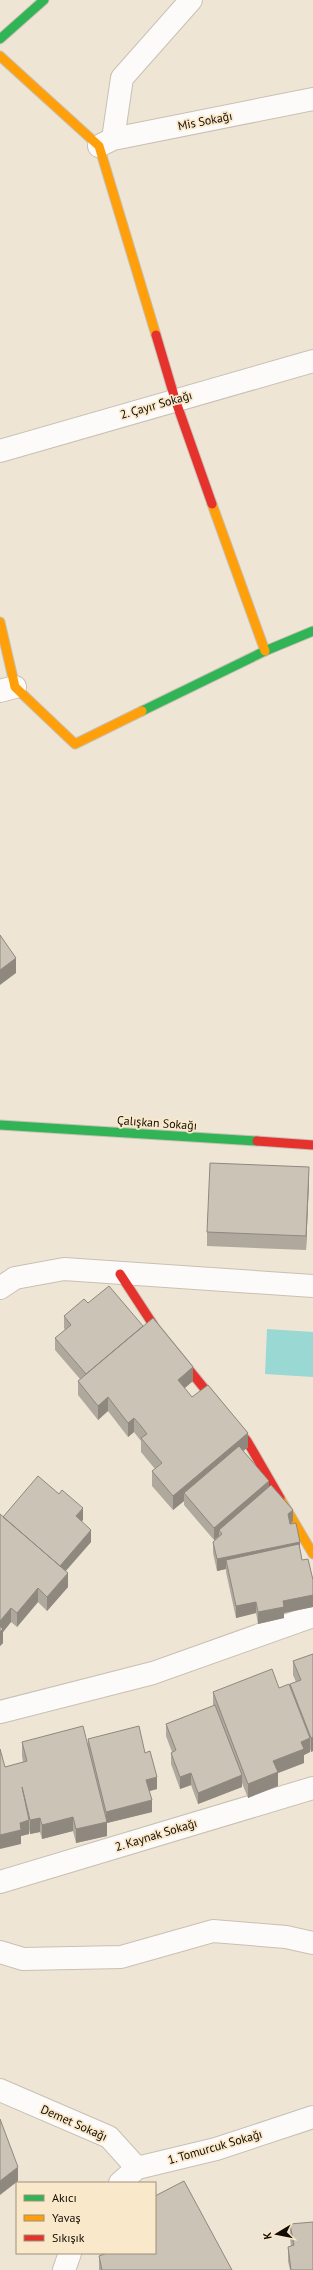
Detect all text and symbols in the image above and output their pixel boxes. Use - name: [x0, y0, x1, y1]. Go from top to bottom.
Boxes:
- street label: Mis Sokağı: [176, 108, 233, 133]
- street label: 2. Çayır Sokağı: [118, 387, 194, 422]
- street label: Çalışkan Sokağı: [117, 1112, 197, 1133]
- street label: 2. Kaynak Sokağı: [113, 1815, 199, 1854]
- street label: Demet Sokağı: [39, 2101, 110, 2144]
- street label: 1. Tomurcuk Sokağı: [166, 2126, 264, 2167]
- legend: [16, 2182, 156, 2254]
- text: Akıcı: [52, 2190, 77, 2205]
- text: Yavaş: [52, 2210, 81, 2225]
- north arrow: [257, 2214, 297, 2254]
- text: Sıkışık: [52, 2230, 85, 2245]
- text: K: [260, 2231, 275, 2240]

